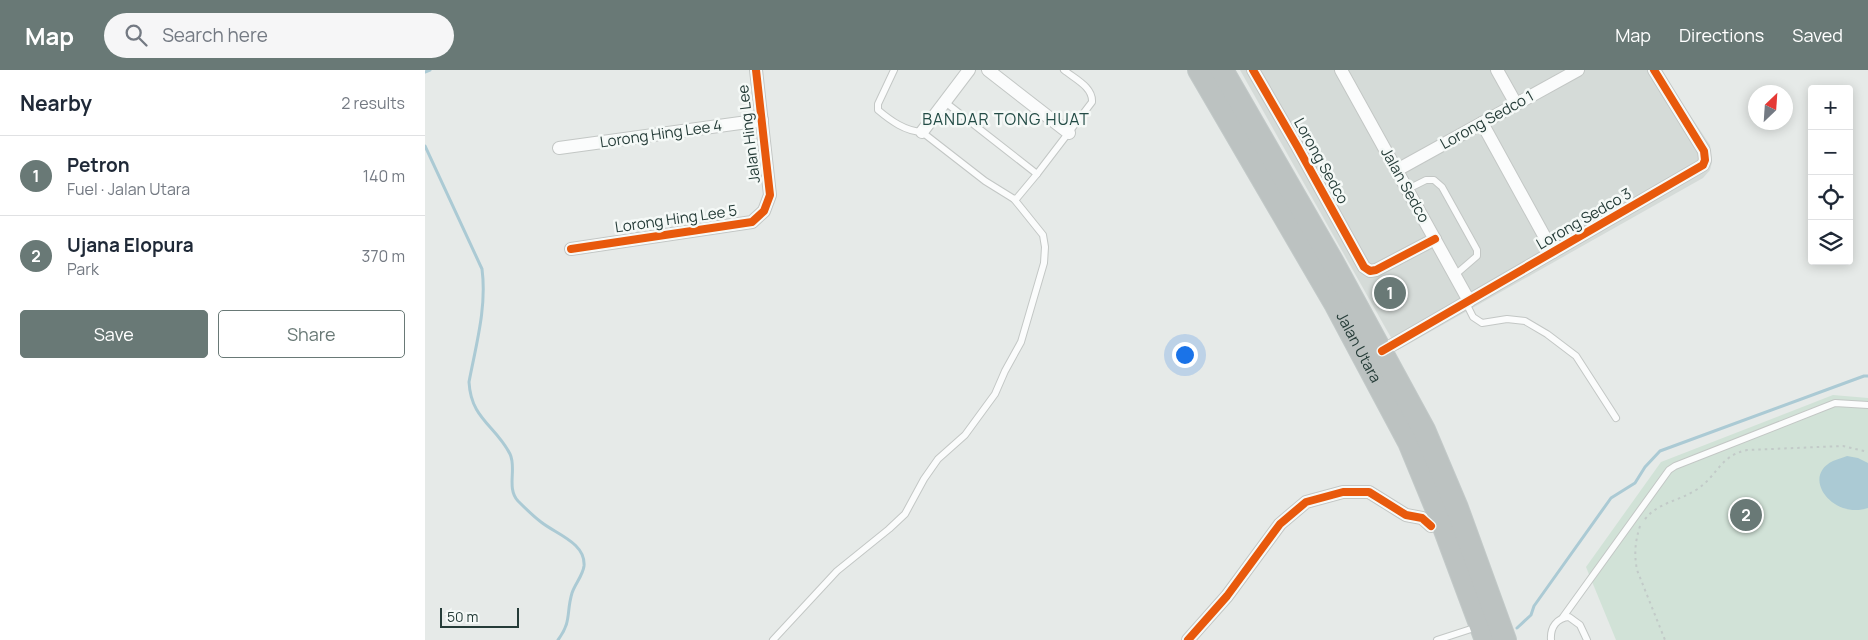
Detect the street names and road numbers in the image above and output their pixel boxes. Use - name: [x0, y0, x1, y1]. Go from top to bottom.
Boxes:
- street label: Jalan Hing Lee: [732, 84, 765, 184]
- street label: Lorong Sedco 1: [1436, 85, 1537, 154]
- street label: Lorong Sedco: [1289, 114, 1354, 208]
- street label: Lorong Hing Lee 4: [599, 115, 723, 152]
- street label: Jalan Sedco: [1376, 143, 1435, 226]
- street label: Lorong Sedco 3: [1532, 183, 1635, 254]
- street label: Lorong Hing Lee 5: [614, 200, 738, 237]
- street label: Jalan Utara: [1332, 308, 1386, 386]

